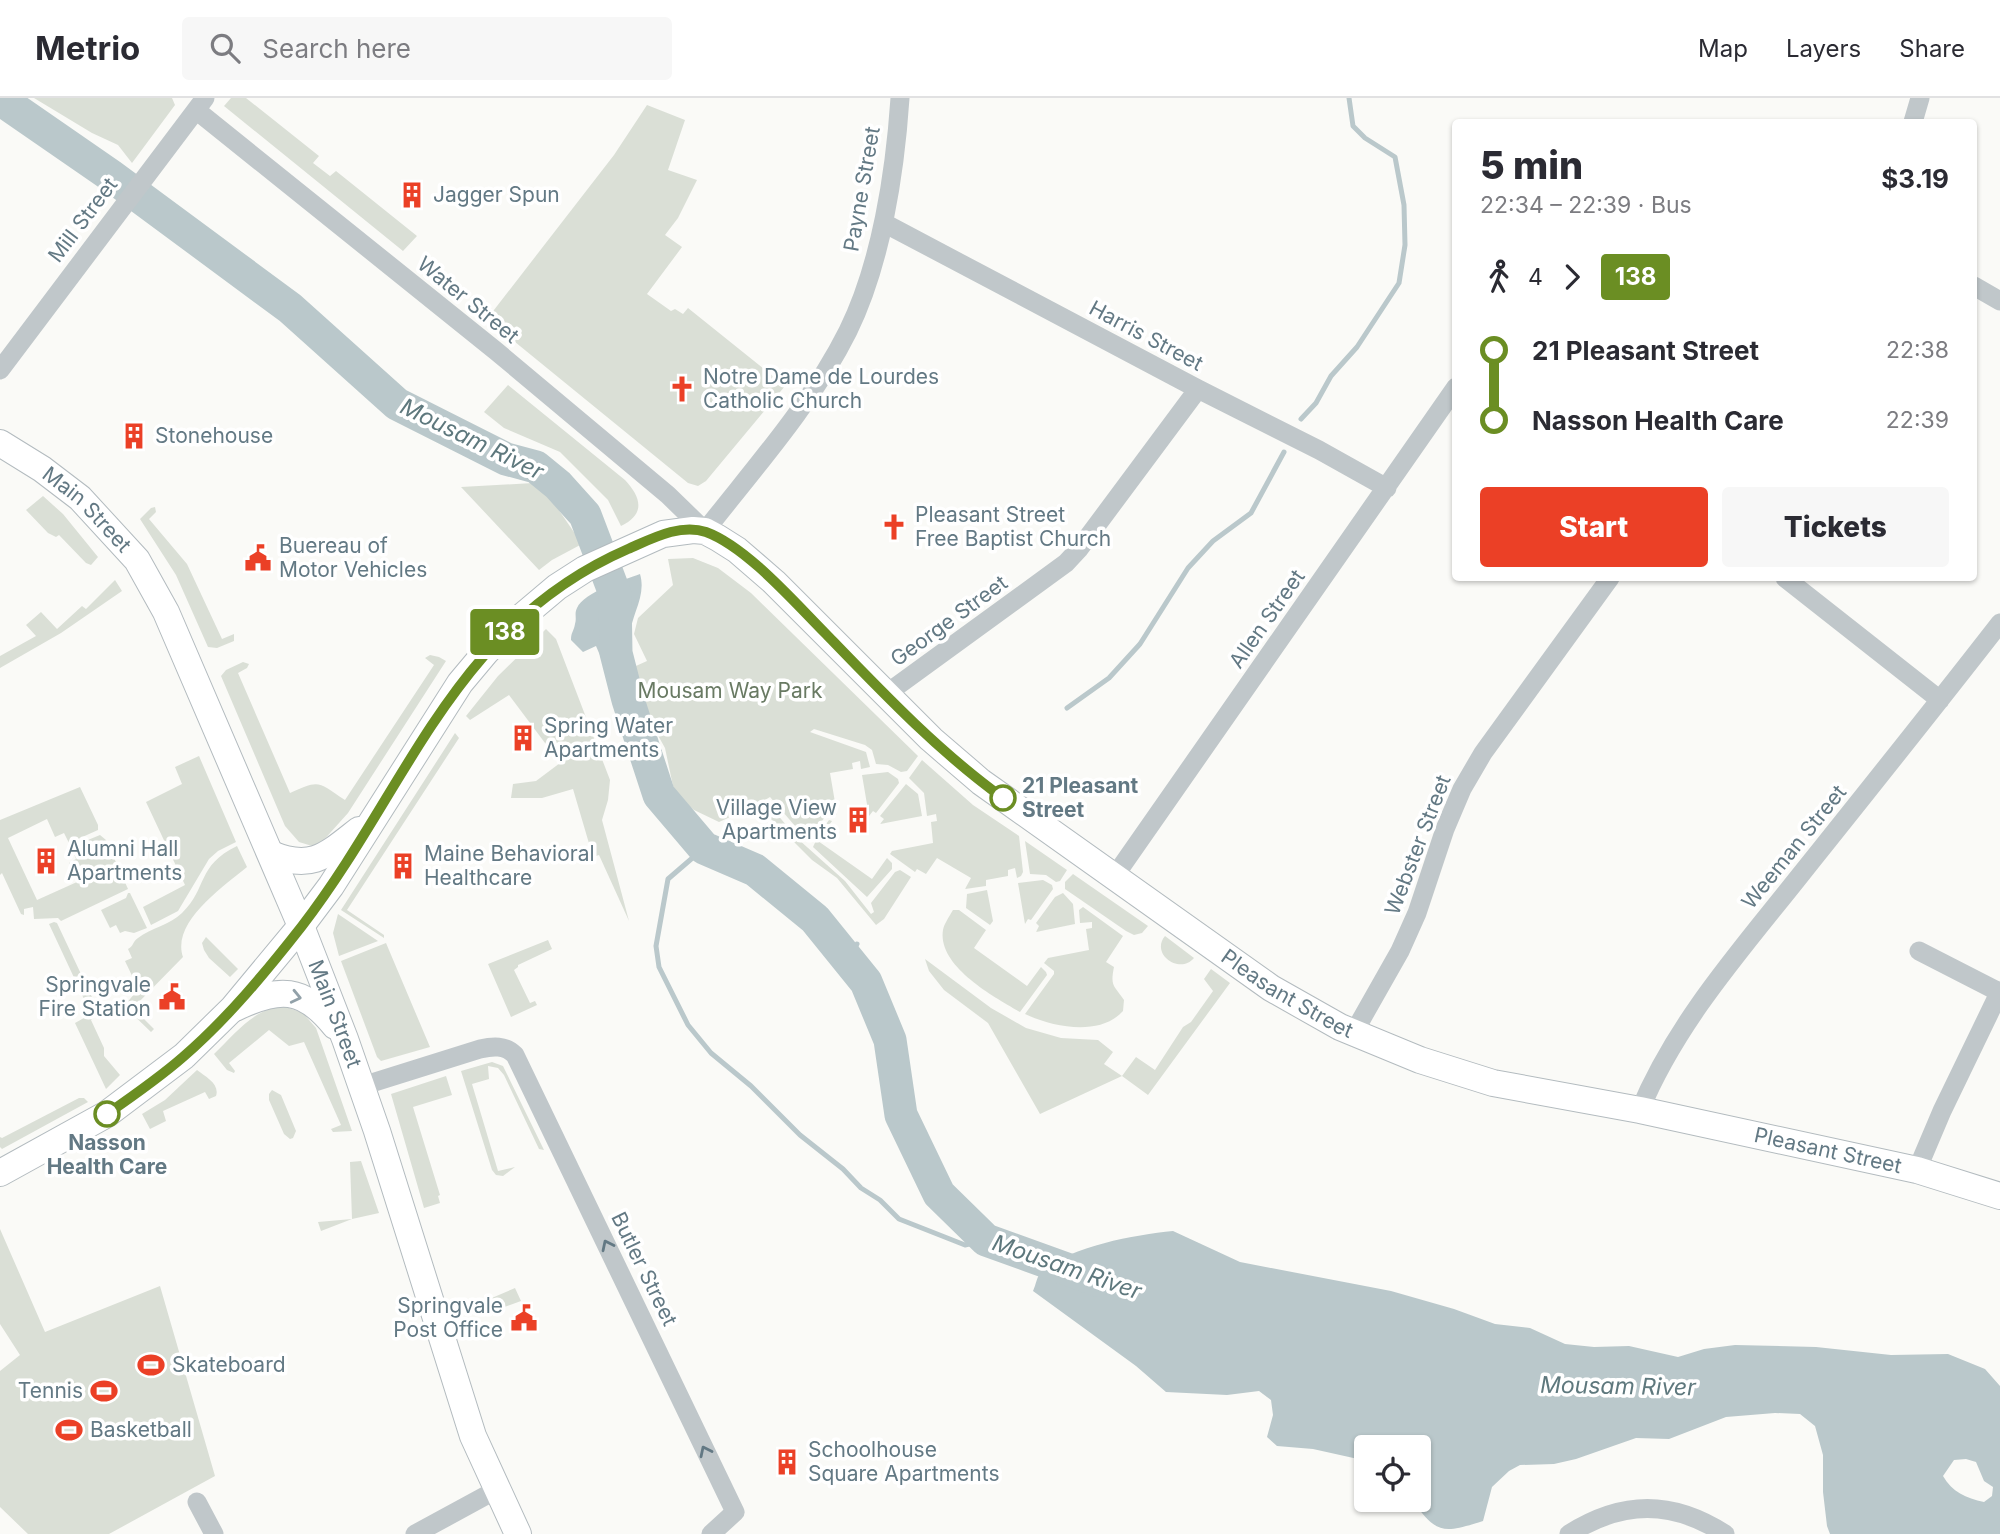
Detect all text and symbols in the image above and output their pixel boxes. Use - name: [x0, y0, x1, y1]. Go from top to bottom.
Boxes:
- search box: [182, 17, 672, 80]
- text: Metrio: [35, 28, 140, 68]
- icon: search: [206, 29, 244, 67]
- text: Search here: [262, 33, 411, 64]
- text: Map: [1698, 34, 1748, 63]
- text: Layers: [1786, 34, 1861, 63]
- text: Share: [1899, 34, 1965, 63]
- street label: Payne Street: [838, 124, 885, 253]
- text: 5 min: [1480, 142, 1583, 188]
- text: $3.19: [1881, 163, 1949, 194]
- street label: Mill Street: [43, 172, 123, 267]
- building icon: Jagger Spun: [397, 180, 427, 210]
- place label: Jagger Spun: [433, 182, 560, 207]
- text: 22:34 – 22:39 · Bus: [1480, 191, 1692, 219]
- street label: Water Street: [412, 251, 524, 348]
- icon: walk: [1480, 258, 1518, 296]
- icon: forward: [1553, 258, 1591, 296]
- text: 138: [1615, 262, 1656, 291]
- text: 4: [1528, 263, 1543, 291]
- street label: Harris Street: [1085, 295, 1207, 376]
- text: 21 Pleasant Street: [1532, 335, 1759, 366]
- text: 22:38: [1886, 336, 1949, 364]
- place label: Notre Dame de Lourdes Catholic Church: [703, 364, 939, 413]
- church icon: Notre Dame de Lourdes Catholic Church: [667, 374, 697, 404]
- water label: Mousam River: [396, 392, 549, 486]
- text: Nasson Health Care: [1532, 405, 1784, 436]
- text: 22:39: [1886, 406, 1949, 434]
- building icon: Stonehouse: [119, 421, 149, 451]
- place label: Stonehouse: [155, 423, 273, 448]
- street label: Main Street: [38, 461, 137, 557]
- button: Start: [1480, 487, 1708, 567]
- button: Tickets: [1722, 487, 1949, 567]
- place label: Pleasant Street Free Baptist Church: [915, 502, 1111, 551]
- church icon: Pleasant Street Free Baptist Church: [879, 512, 909, 542]
- place label: Buereau of Motor Vehicles: [279, 533, 427, 582]
- public building icon: Buereau of Motor Vehicles: [243, 543, 273, 573]
- street label: Allen Street: [1224, 565, 1310, 673]
- street label: George Street: [885, 570, 1012, 671]
- line badge: 138: [465, 609, 545, 655]
- text: 138: [484, 617, 526, 646]
- park label: Mousam Way Park: [638, 678, 823, 703]
- place label: Spring Water Apartments: [544, 713, 673, 762]
- building icon: Spring Water Apartments: [508, 723, 538, 753]
- street label: Webster Street: [1379, 771, 1456, 918]
- place label: 21 Pleasant Street: [1022, 773, 1138, 822]
- street label: Weeman Street: [1736, 780, 1851, 914]
- marker: 21 Pleasant Street: [990, 785, 1016, 811]
- place label: Village View Apartments: [716, 795, 837, 844]
- building icon: Village View Apartments: [843, 805, 873, 835]
- place label: Alumni Hall Apartments: [67, 836, 182, 885]
- place label: Maine Behavioral Healthcare: [424, 841, 595, 890]
- building icon: Alumni Hall Apartments: [31, 846, 61, 876]
- building icon: Maine Behavioral Healthcare: [388, 851, 418, 881]
- street label: Pleasant Street: [1217, 944, 1357, 1043]
- street label: Main Street: [303, 956, 367, 1071]
- place label: Springvale Fire Station: [39, 972, 151, 1021]
- public building icon: Springvale Fire Station: [157, 982, 187, 1012]
- one-way arrow: [290, 989, 302, 1003]
- marker: Nasson Health Care: [94, 1101, 120, 1127]
- street label: Pleasant Street: [1752, 1122, 1904, 1178]
- place label: Nasson Health Care: [47, 1130, 167, 1179]
- street label: Butler Street: [606, 1208, 683, 1330]
- water label: Mousam River: [989, 1228, 1146, 1306]
- one-way arrow: [601, 1240, 615, 1252]
- place label: Springvale Post Office: [393, 1293, 503, 1342]
- public building icon: Springvale Post Office: [509, 1303, 539, 1333]
- sports icon: Skateboard: [136, 1350, 166, 1380]
- place label: Skateboard: [172, 1352, 286, 1377]
- water label: Mousam River: [1540, 1371, 1697, 1401]
- sports icon: Tennis: [89, 1376, 119, 1406]
- place label: Tennis: [18, 1378, 83, 1403]
- sports icon: Basketball: [54, 1415, 84, 1445]
- place label: Basketball: [90, 1417, 192, 1442]
- map controls: [1354, 1435, 1431, 1512]
- button: locate: [1354, 1435, 1431, 1512]
- place label: Schoolhouse Square Apartments: [808, 1437, 1000, 1486]
- one-way arrow: [700, 1445, 714, 1458]
- building icon: Schoolhouse Square Apartments: [772, 1447, 802, 1477]

